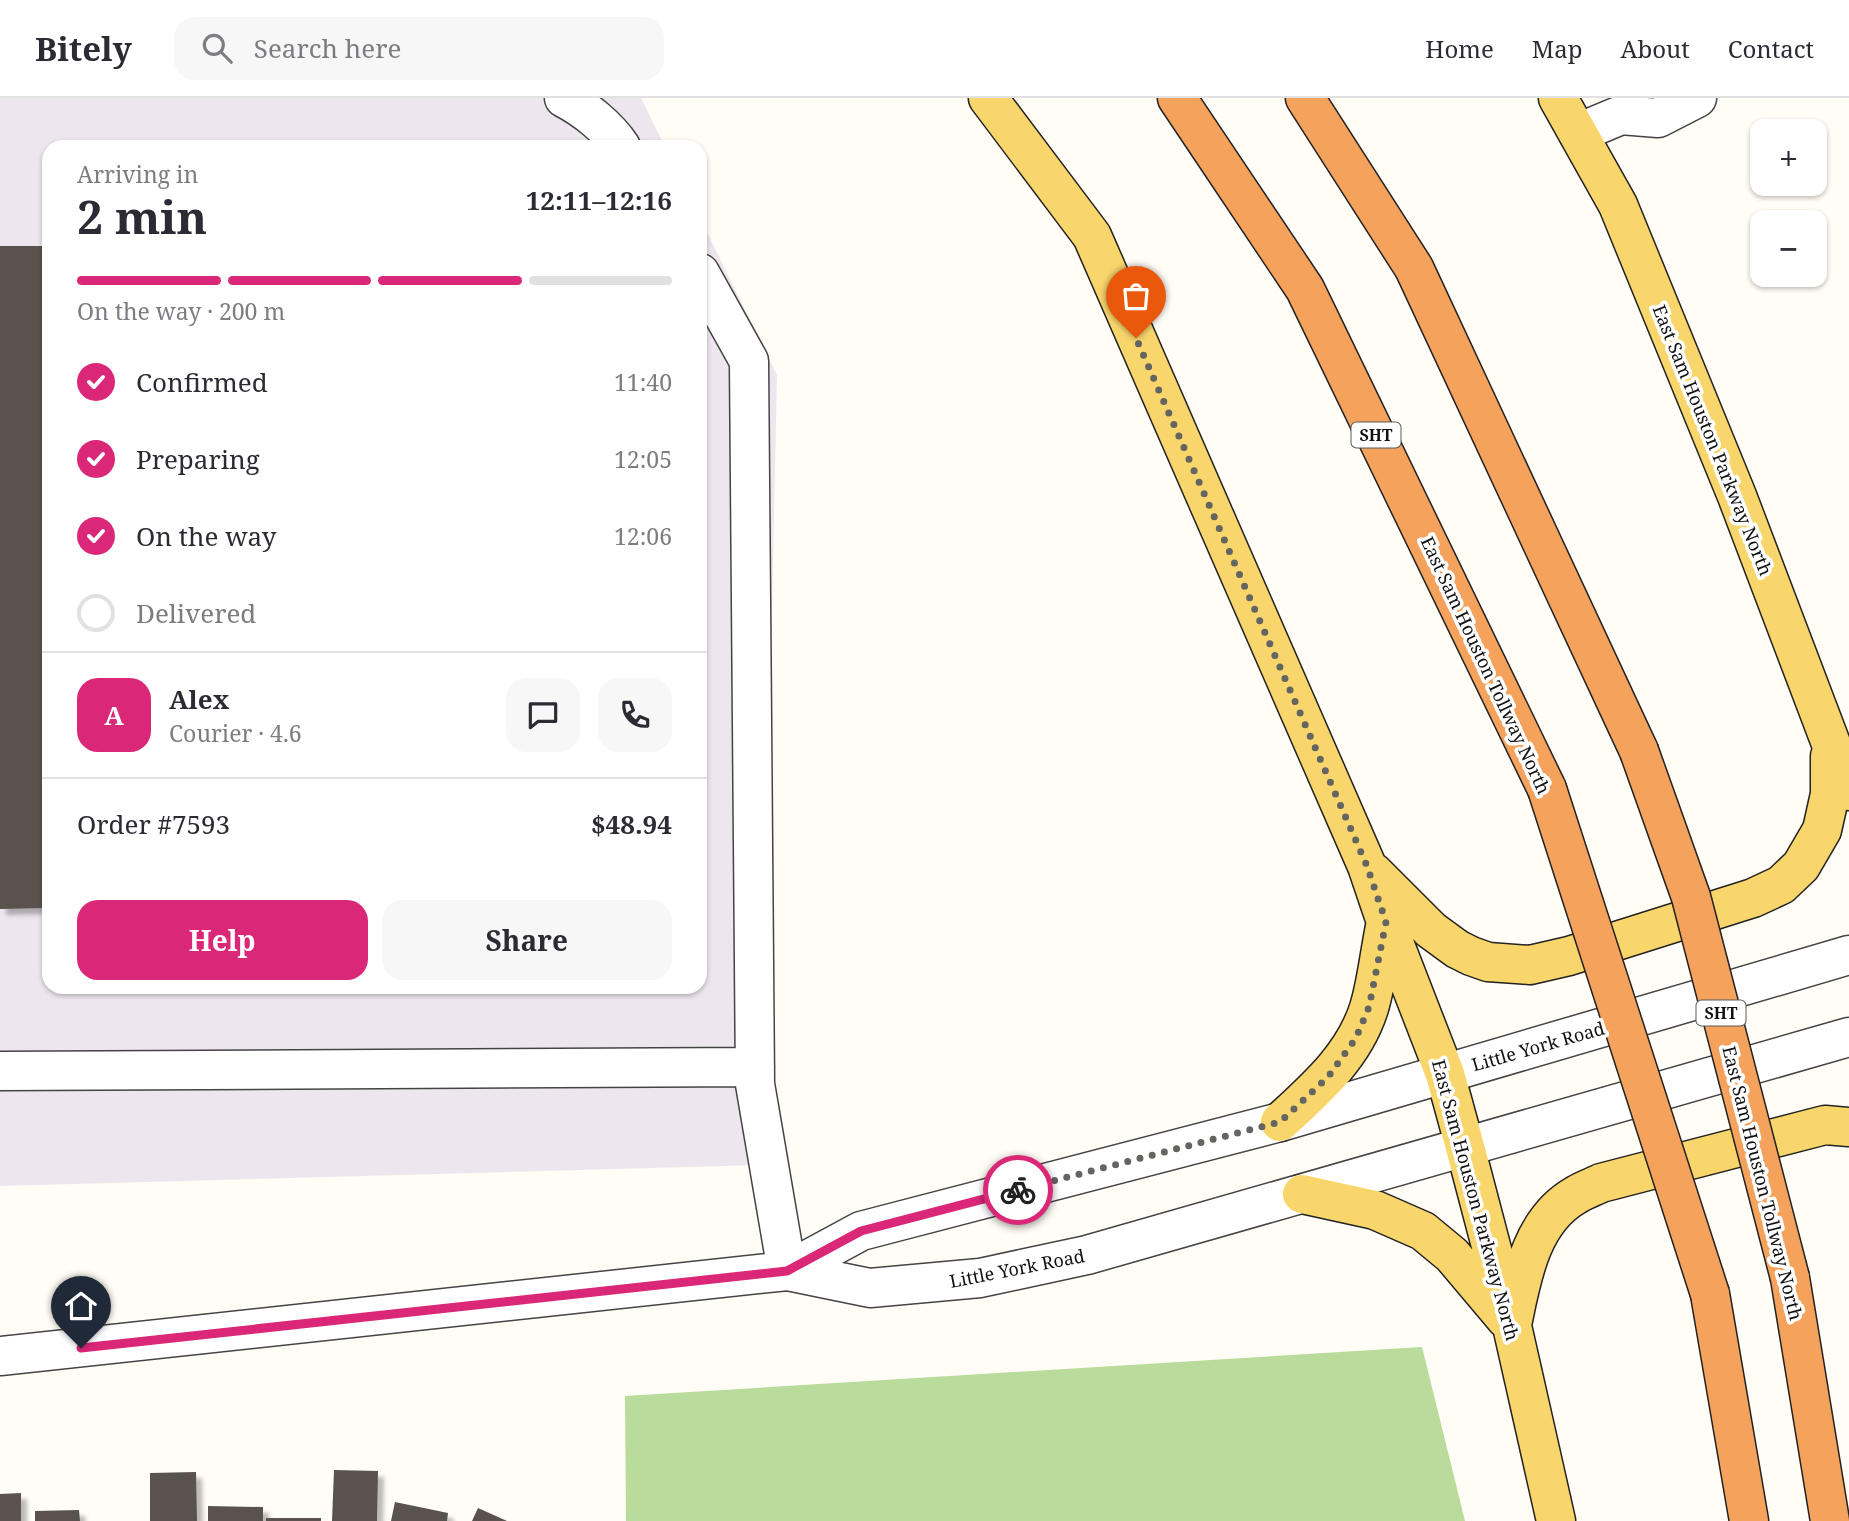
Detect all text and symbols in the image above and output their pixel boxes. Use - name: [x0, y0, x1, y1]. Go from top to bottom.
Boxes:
- search box: [174, 17, 664, 80]
- text: Bitely: [35, 26, 132, 71]
- icon: search: [198, 29, 236, 67]
- text: Search here: [254, 30, 401, 66]
- text: Home: [1425, 32, 1494, 65]
- text: Map: [1532, 32, 1583, 65]
- text: About: [1621, 32, 1690, 65]
- text: Contact: [1728, 32, 1814, 65]
- map controls: [1750, 119, 1827, 287]
- button: +: [1750, 119, 1827, 196]
- text: Arriving in: [77, 158, 198, 190]
- text: 12:11–12:16: [526, 182, 672, 218]
- text: 2 min: [77, 185, 207, 247]
- button: −: [1750, 210, 1827, 287]
- pin: [1106, 266, 1166, 338]
- icon: bag: [1117, 277, 1155, 315]
- text: On the way · 200 m: [77, 295, 285, 327]
- street label: East Sam Houston Parkway North: [1648, 301, 1778, 579]
- icon: check: [77, 363, 115, 401]
- text: Confirmed: [136, 364, 268, 400]
- text: 11:40: [614, 366, 672, 398]
- road number: SHT: [1352, 422, 1400, 448]
- icon: check: [77, 440, 115, 478]
- text: Preparing: [136, 441, 260, 477]
- text: 12:05: [614, 443, 672, 475]
- icon: check: [77, 517, 115, 555]
- text: On the way: [136, 518, 276, 554]
- text: 12:06: [614, 520, 672, 552]
- street label: East Sam Houston Tollway North: [1416, 532, 1556, 798]
- text: Delivered: [136, 595, 256, 631]
- button: chat: [506, 678, 580, 752]
- button: phone: [598, 678, 672, 752]
- text: Alex: [169, 681, 229, 717]
- text: A: [104, 697, 124, 733]
- text: Courier · 4.6: [169, 717, 302, 749]
- text: Order #7593: [77, 806, 230, 842]
- text: $48.94: [591, 806, 672, 842]
- button: Help: [77, 900, 368, 980]
- button: Share: [382, 900, 672, 980]
- road number: SHT: [1696, 1001, 1746, 1026]
- street label: Little York Road: [1469, 1016, 1607, 1076]
- street label: East Sam Houston Tollway North: [1717, 1044, 1809, 1322]
- street label: East Sam Houston Parkway North: [1427, 1057, 1525, 1343]
- courier: [983, 1155, 1053, 1225]
- icon: bike: [999, 1171, 1037, 1209]
- street label: Little York Road: [947, 1243, 1087, 1293]
- pin: [51, 1276, 111, 1348]
- icon: home: [62, 1287, 100, 1325]

